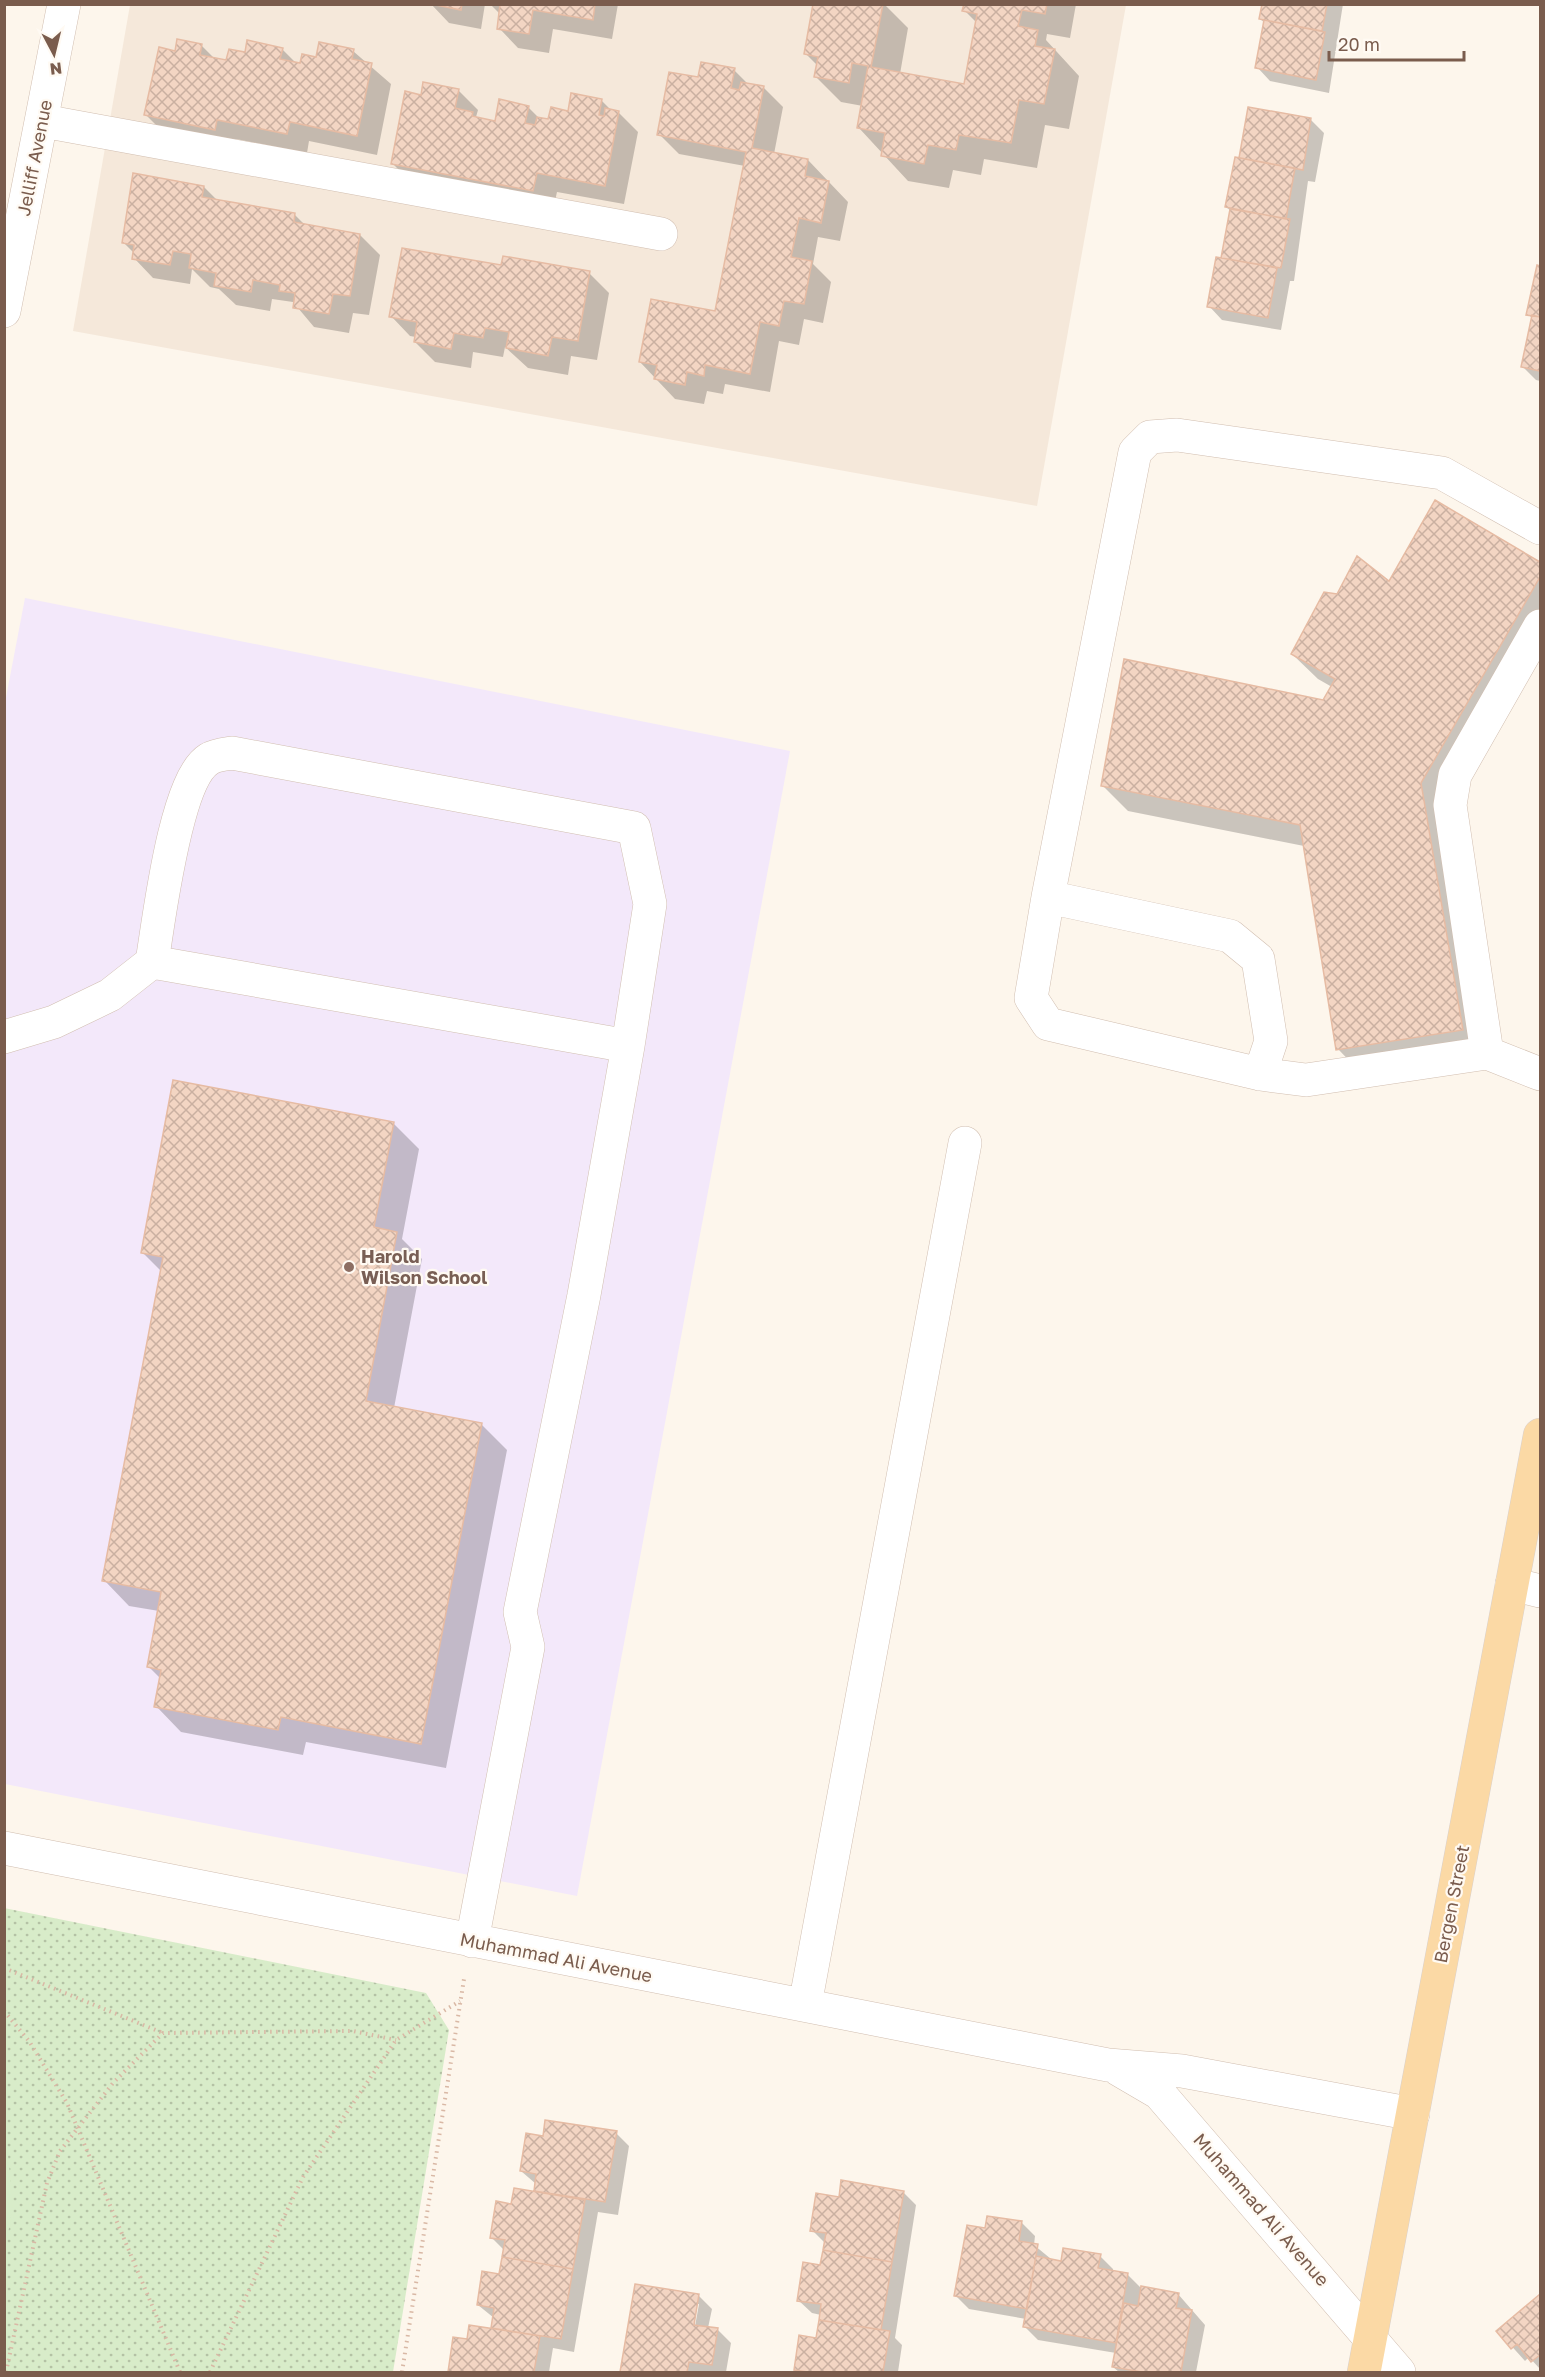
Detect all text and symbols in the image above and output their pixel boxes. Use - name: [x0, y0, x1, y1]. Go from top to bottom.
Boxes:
- north arrow: [24, 24, 84, 84]
- scale bar: [1329, 24, 1464, 62]
- text: 20 m: [1338, 33, 1380, 55]
- text: N: [49, 58, 63, 80]
- street label: Jelliff Avenue: [12, 98, 56, 218]
- place label: Harold Wilson School: [361, 1245, 487, 1288]
- marker: Harold Wilson School: [342, 1260, 356, 1274]
- street label: Bergen Street: [1429, 1843, 1473, 1965]
- street label: Muhammad Ali Avenue: [458, 1928, 654, 1986]
- street label: Muhammad Ali Avenue: [1189, 2128, 1334, 2290]

